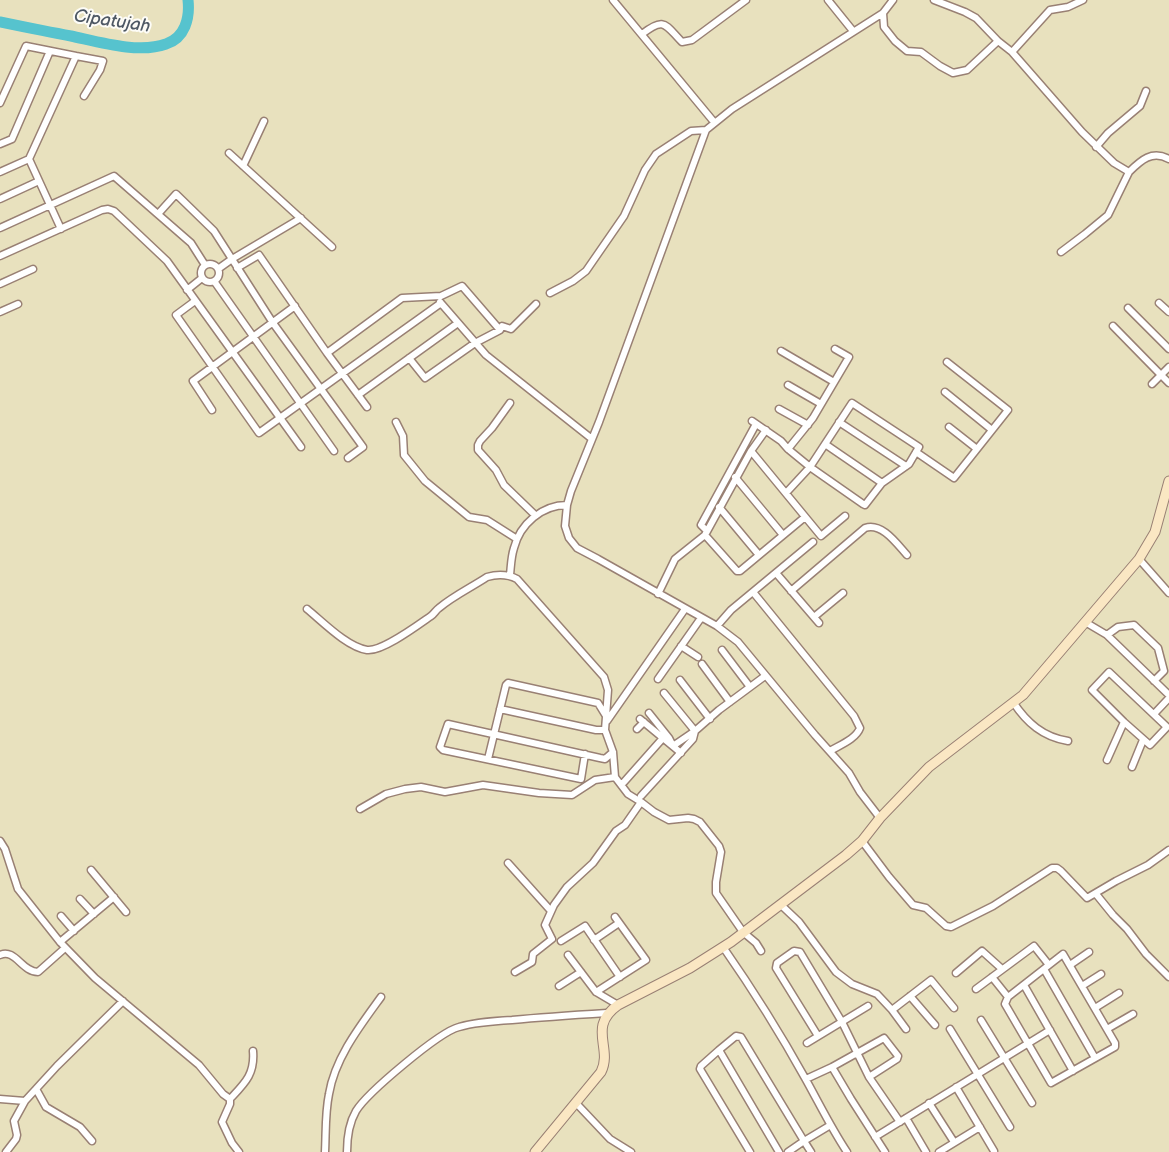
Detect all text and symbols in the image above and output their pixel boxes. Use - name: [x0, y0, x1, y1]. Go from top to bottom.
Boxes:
- water label: Cipatujah: [72, 6, 152, 38]

